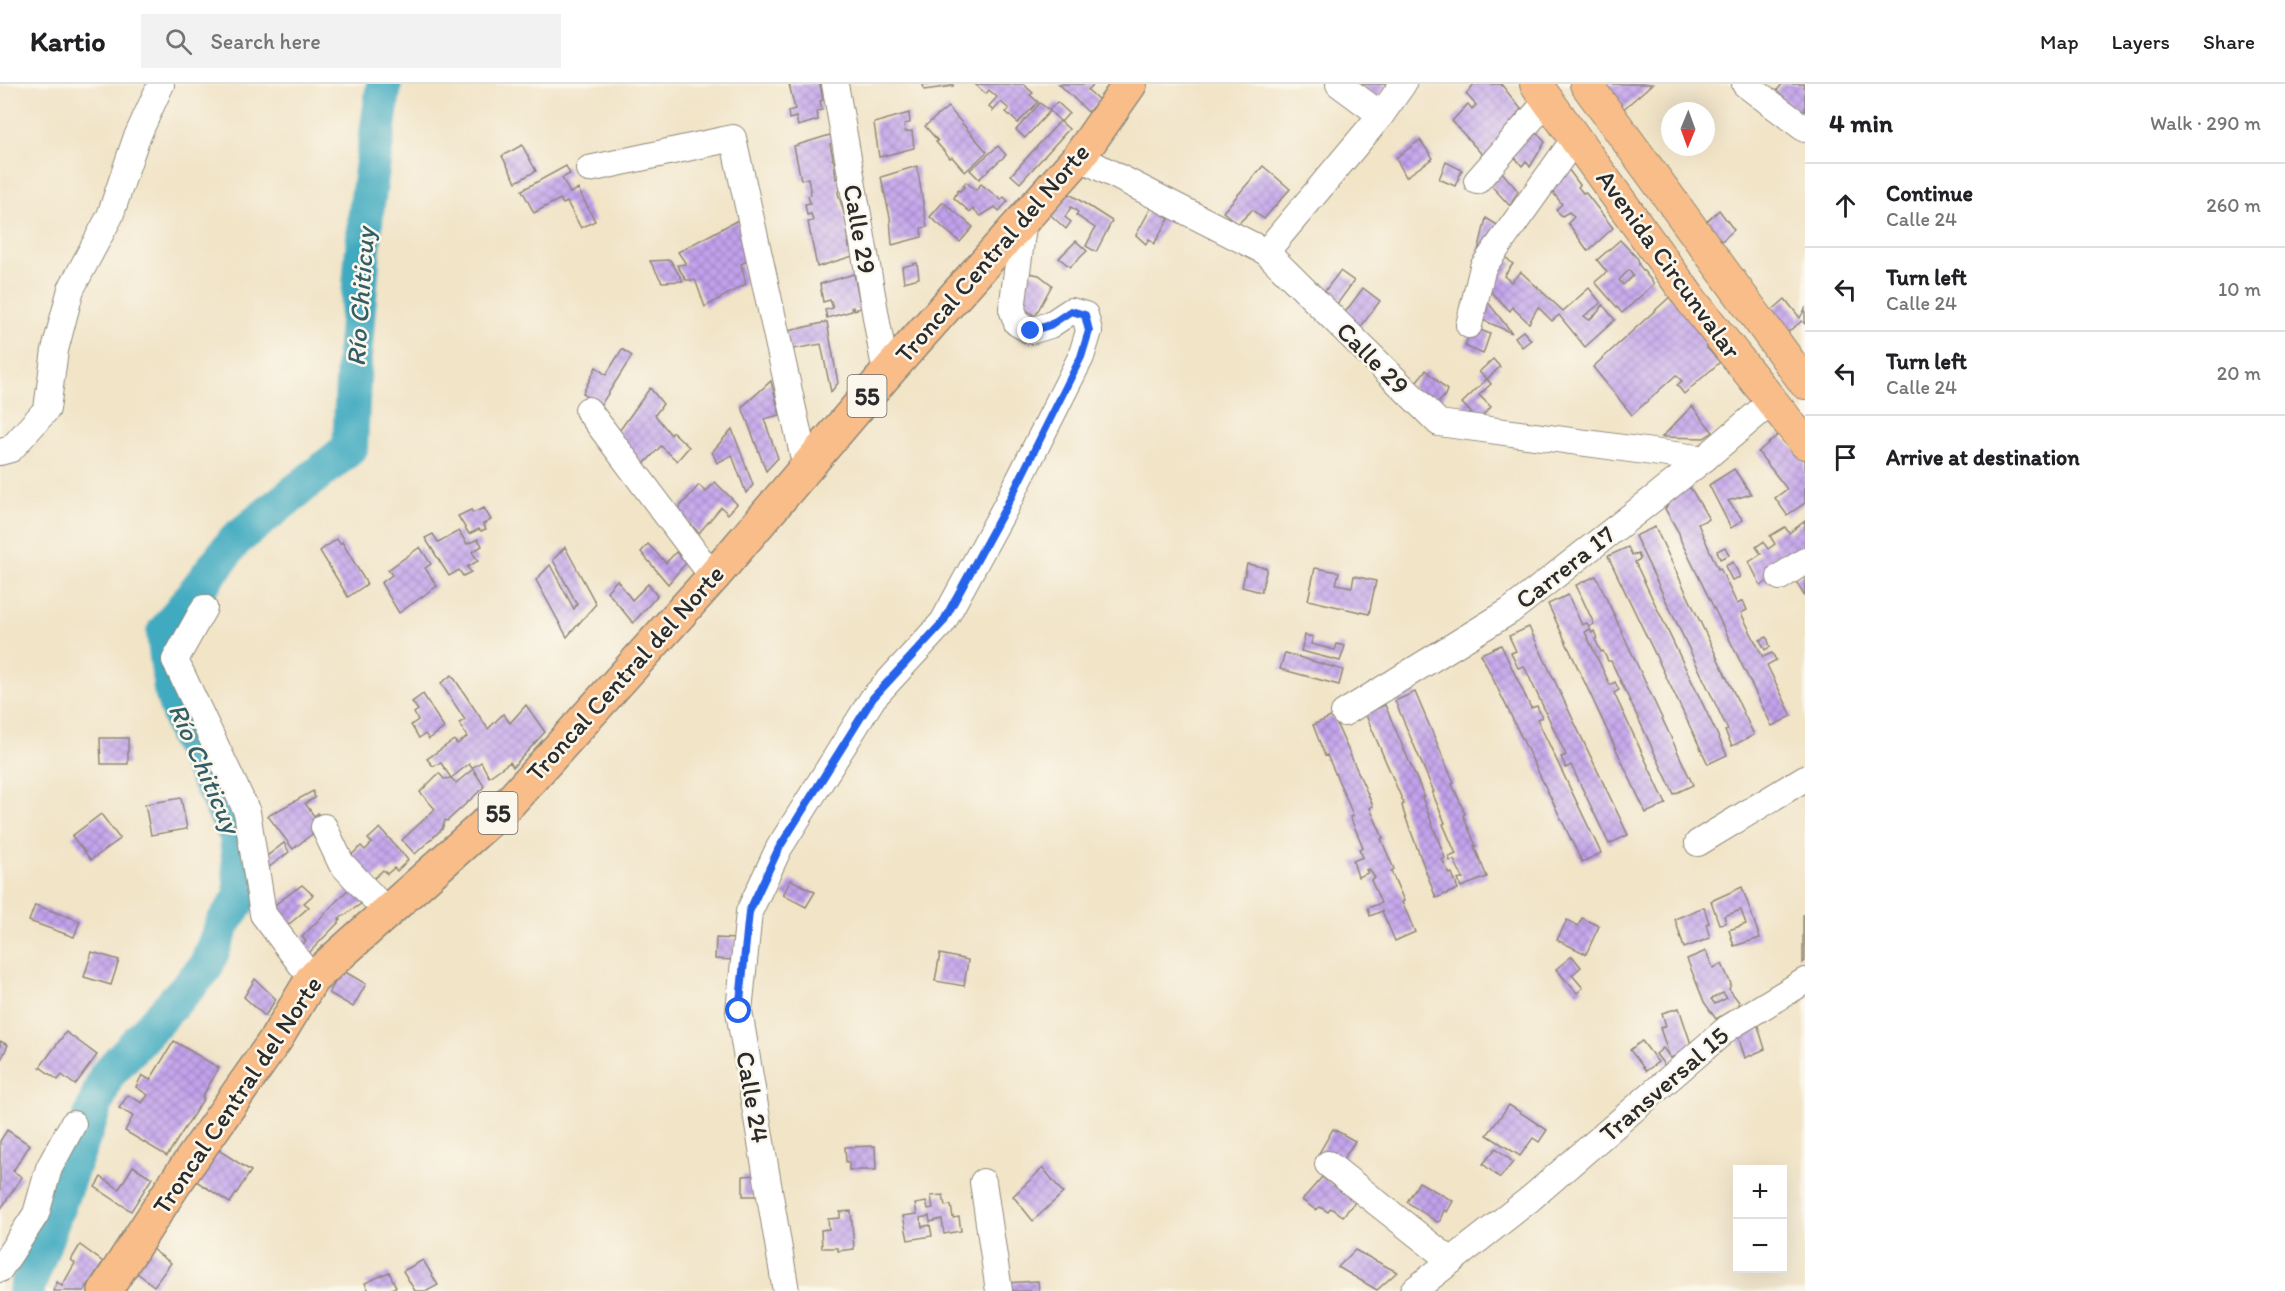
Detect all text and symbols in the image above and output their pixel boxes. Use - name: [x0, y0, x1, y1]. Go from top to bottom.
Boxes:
- search box: [141, 14, 561, 68]
- text: Kartio: [30, 24, 105, 58]
- icon: search: [162, 25, 195, 58]
- text: Search here: [210, 28, 321, 55]
- text: Map: [2040, 29, 2079, 54]
- text: Layers: [2112, 29, 2170, 54]
- text: Share: [2203, 29, 2255, 54]
- north arrow: [1661, 102, 1715, 156]
- text: 4 min: [1829, 107, 1893, 139]
- text: Walk · 290 m: [2150, 111, 2261, 135]
- street label: Troncal Central del Norte: [888, 137, 1096, 369]
- street label: Avenida Circunvalar: [1590, 163, 1749, 365]
- text: Continue: [1886, 180, 1973, 207]
- street label: Calle 29: [836, 182, 884, 276]
- icon: ahead: [1829, 189, 1862, 222]
- text: 260 m: [2206, 193, 2261, 217]
- text: Calle 24: [1886, 207, 1957, 231]
- water label: Río Chiticuy: [339, 223, 382, 367]
- text: Turn left: [1886, 264, 1967, 291]
- icon: left: [1829, 273, 1862, 306]
- text: 10 m: [2218, 277, 2261, 301]
- text: Calle 24: [1886, 291, 1957, 315]
- street label: Calle 29: [1330, 315, 1416, 401]
- route end: [1017, 317, 1043, 343]
- text: Turn left: [1886, 348, 1967, 375]
- icon: left: [1829, 357, 1862, 390]
- text: 20 m: [2217, 361, 2261, 385]
- road number: 55: [848, 375, 886, 417]
- text: Calle 24: [1886, 375, 1957, 399]
- icon: arrive: [1829, 441, 1862, 474]
- text: Arrive at destination: [1886, 444, 2080, 471]
- street label: Carrera 17: [1509, 518, 1621, 616]
- street label: Troncal Central del Norte: [519, 558, 731, 788]
- water label: Río Chiticuy: [162, 698, 250, 841]
- road number: 55: [478, 792, 518, 834]
- street label: Troncal Central del Norte: [145, 970, 329, 1220]
- route start: [725, 997, 751, 1023]
- street label: Transversal 15: [1593, 1019, 1735, 1149]
- street label: Calle 24: [729, 1049, 777, 1146]
- map controls: [1733, 1165, 1787, 1273]
- button: +: [1733, 1165, 1787, 1219]
- button: −: [1733, 1219, 1787, 1273]

